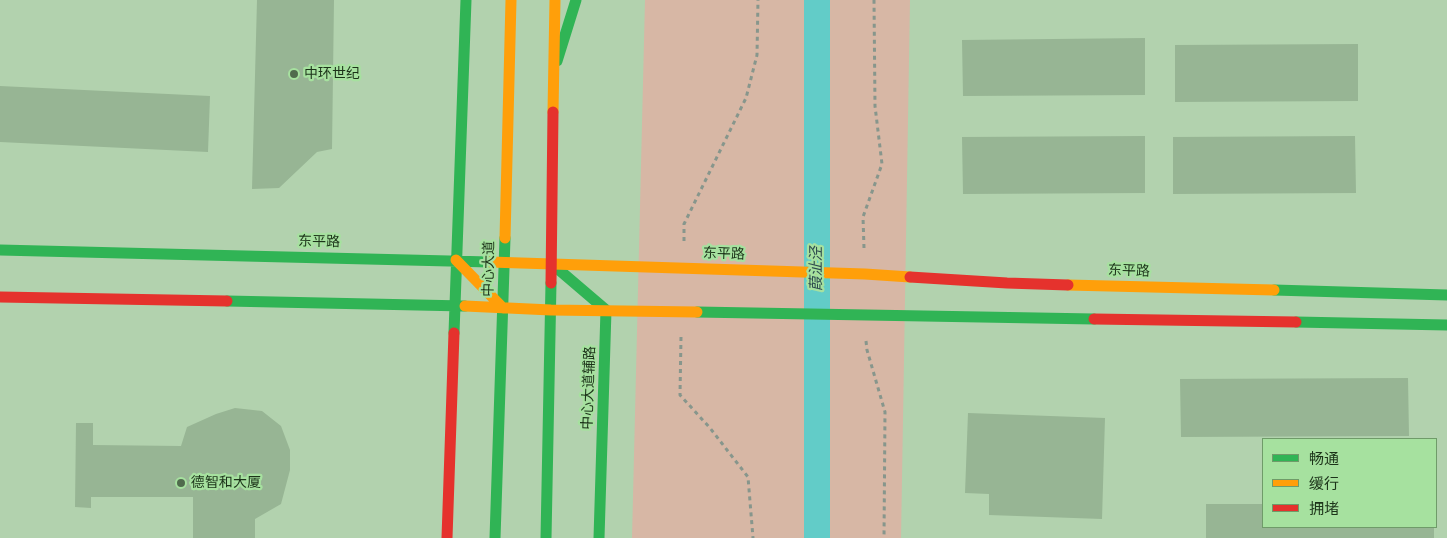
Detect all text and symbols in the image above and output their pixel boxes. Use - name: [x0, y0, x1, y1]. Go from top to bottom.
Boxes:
- place label: 中环世纪: [304, 66, 360, 82]
- marker: 中环世纪: [288, 68, 300, 80]
- street label: 东平路: [298, 233, 340, 251]
- street label: 中心大道: [480, 241, 498, 297]
- street label: 东平路: [703, 245, 745, 263]
- water label: 葭沚泾: [808, 247, 826, 291]
- street label: 东平路: [1108, 262, 1150, 280]
- street label: 中心大道辅路: [579, 346, 599, 430]
- legend: [1262, 438, 1437, 528]
- text: 畅通: [1309, 448, 1339, 468]
- text: 缓行: [1309, 473, 1339, 493]
- place label: 德智和大厦: [191, 475, 261, 491]
- marker: 德智和大厦: [175, 477, 187, 489]
- text: 拥堵: [1309, 498, 1339, 518]

